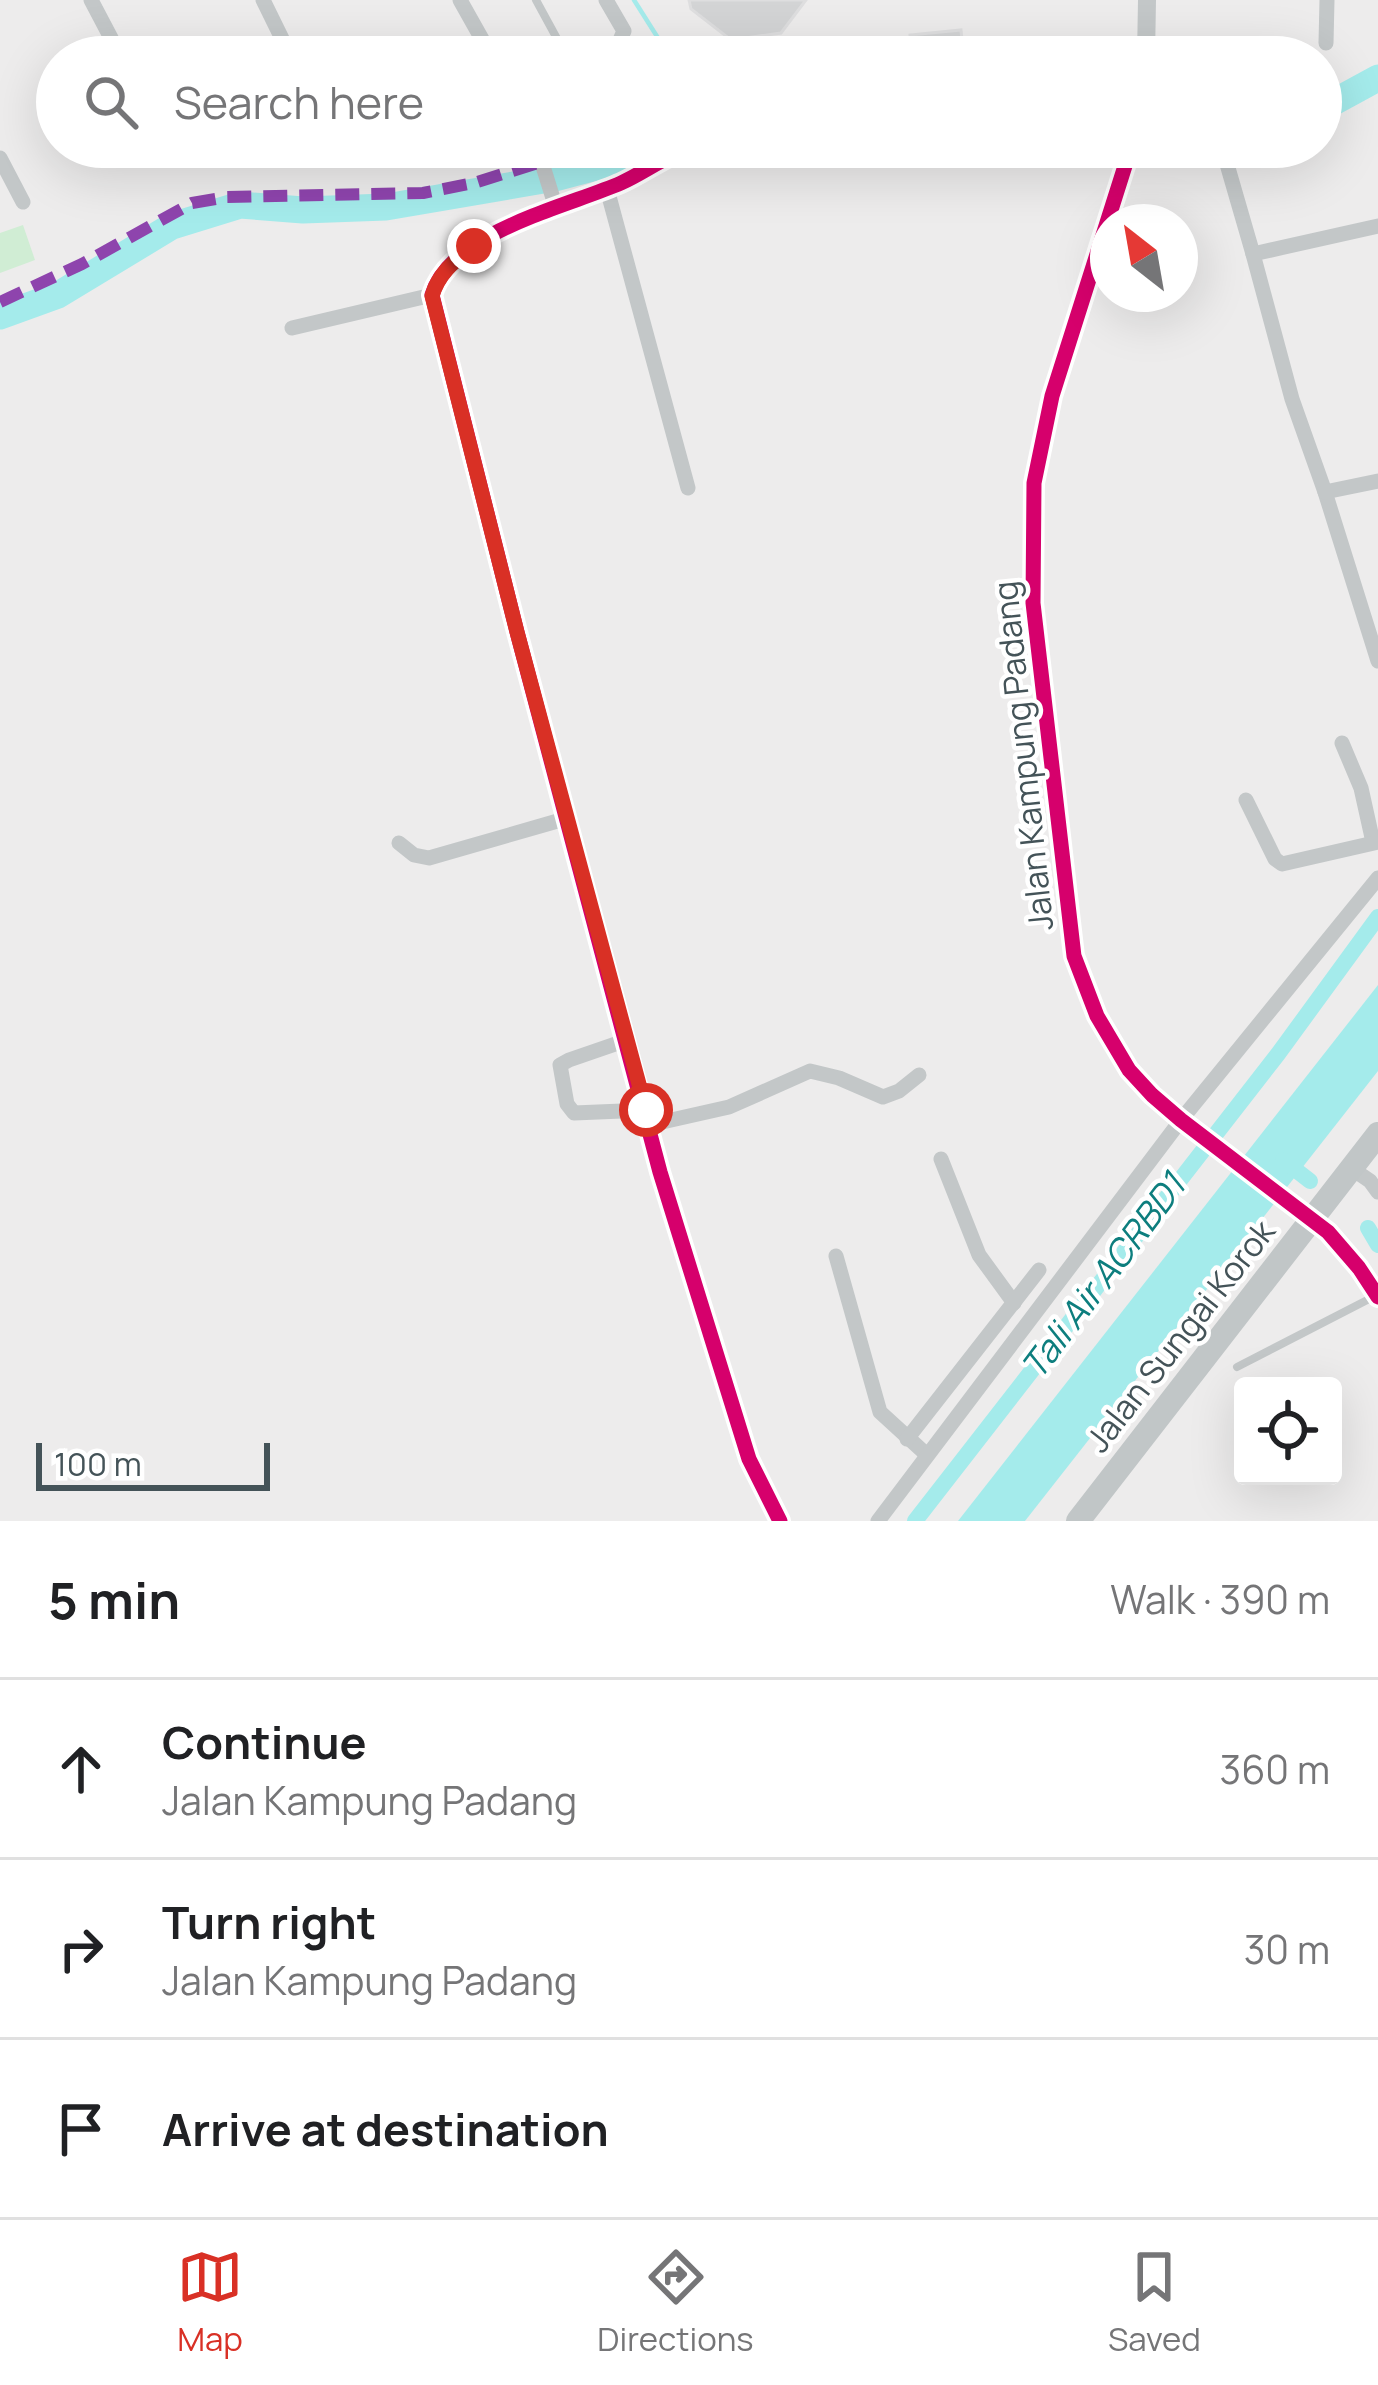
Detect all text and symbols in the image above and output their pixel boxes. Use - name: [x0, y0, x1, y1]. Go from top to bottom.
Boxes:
- search box: [36, 36, 1342, 168]
- icon: search: [78, 69, 144, 135]
- text: Search here: [174, 71, 424, 133]
- north arrow: [1090, 204, 1198, 312]
- route end: [447, 219, 501, 273]
- street label: Jalan Kampung Padang: [982, 579, 1063, 933]
- route start: [619, 1083, 673, 1137]
- water label: Tali Air ACRBD1: [1009, 1161, 1198, 1388]
- street label: Jalan Sungai Korok: [1075, 1209, 1285, 1461]
- map controls: [1234, 1377, 1342, 1485]
- button: locate: [1234, 1377, 1342, 1485]
- scale bar: [36, 1437, 270, 1490]
- text: 100 m: [54, 1441, 142, 1486]
- text: 5 min: [48, 1565, 180, 1634]
- text: Walk · 390 m: [1110, 1572, 1330, 1626]
- text: Continue: [162, 1711, 367, 1773]
- icon: ahead: [48, 1736, 114, 1802]
- text: 360 m: [1220, 1742, 1330, 1796]
- text: Jalan Kampung Padang: [162, 1773, 577, 1827]
- text: Turn right: [162, 1891, 376, 1953]
- icon: right: [48, 1916, 114, 1982]
- text: 30 m: [1244, 1922, 1330, 1976]
- text: Jalan Kampung Padang: [162, 1953, 577, 2007]
- icon: arrive: [48, 2096, 114, 2162]
- text: Arrive at destination: [162, 2098, 609, 2160]
- tab: Map: [177, 2244, 243, 2361]
- tab: Directions: [597, 2244, 754, 2361]
- tab: Saved: [1108, 2244, 1201, 2361]

